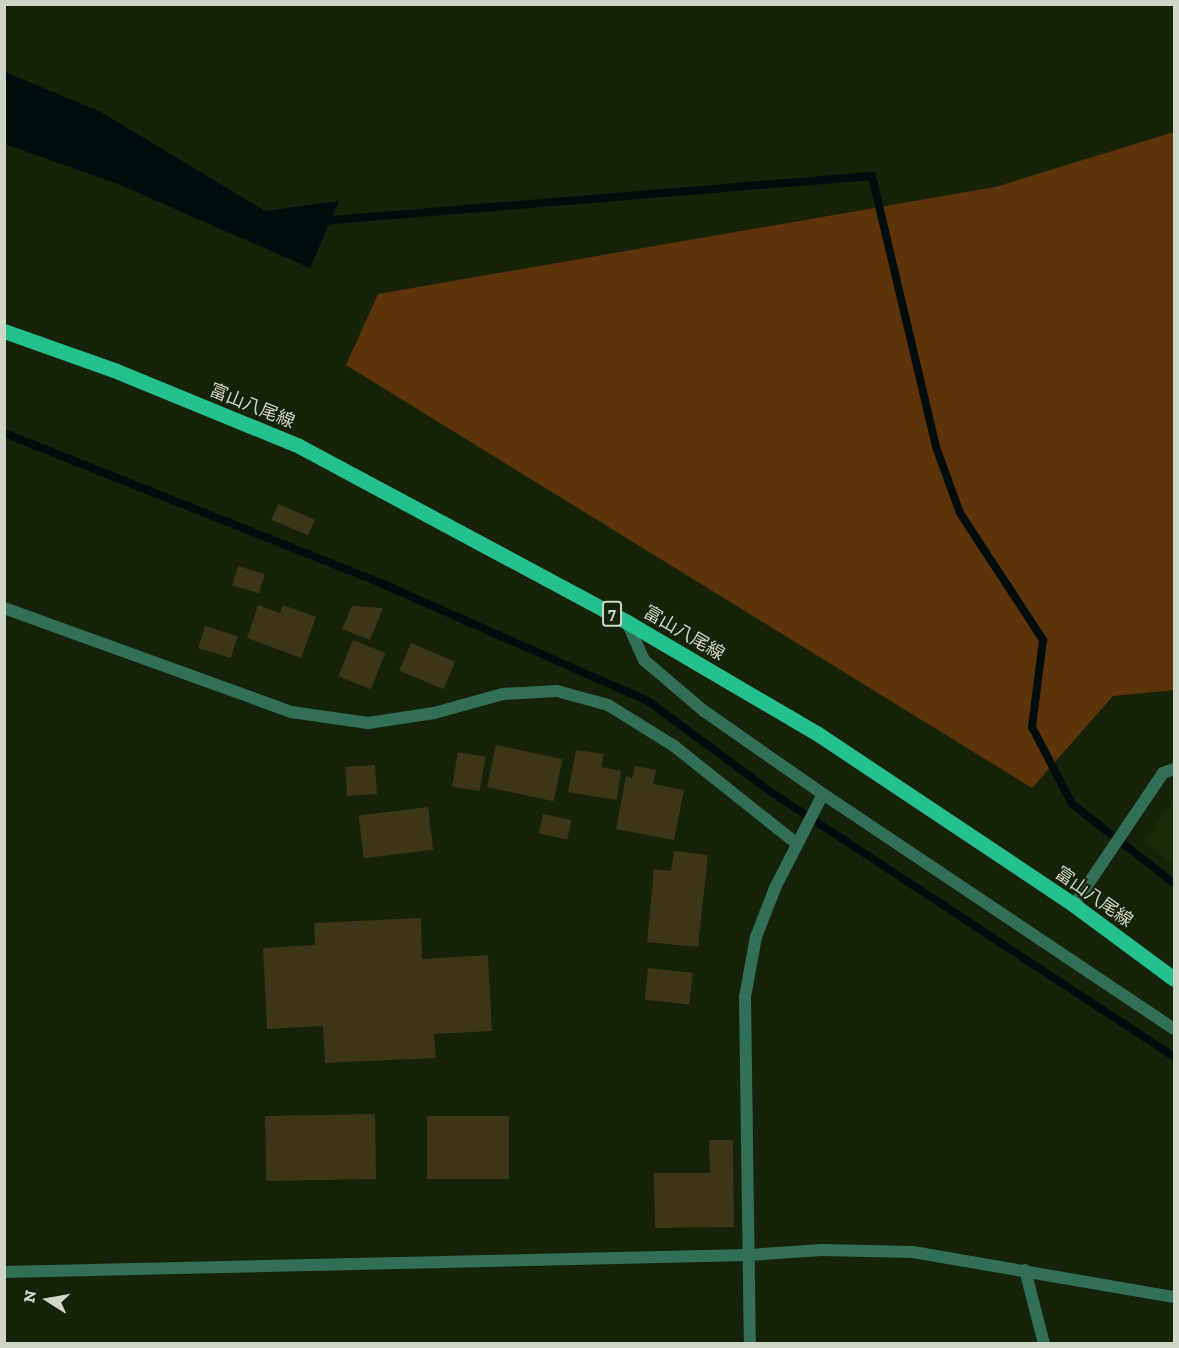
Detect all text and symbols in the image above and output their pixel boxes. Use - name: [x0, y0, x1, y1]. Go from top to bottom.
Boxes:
- street label: 富山八尾線: [206, 379, 298, 433]
- road number: 7: [602, 601, 622, 627]
- street label: 富山八尾線: [640, 601, 728, 665]
- street label: 富山八尾線: [1051, 862, 1137, 932]
- north arrow: [18, 1270, 78, 1330]
- text: N: [19, 1289, 40, 1304]

